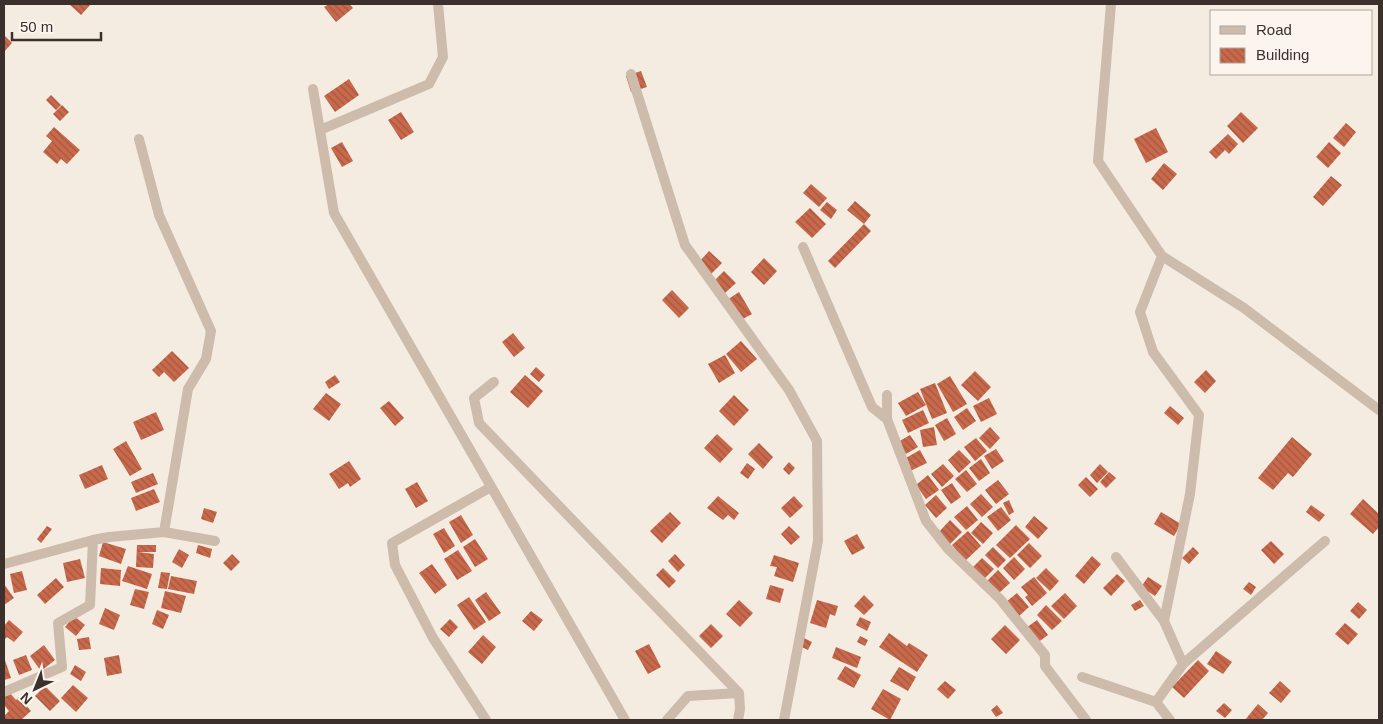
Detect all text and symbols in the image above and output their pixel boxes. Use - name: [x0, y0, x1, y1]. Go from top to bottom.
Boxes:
- scale bar: [12, 10, 101, 42]
- legend: [1210, 10, 1373, 75]
- text: 50 m: [20, 18, 53, 35]
- text: Road: [1256, 21, 1292, 38]
- text: Building: [1256, 46, 1309, 63]
- north arrow: [10, 664, 60, 714]
- text: N: [17, 689, 35, 708]

